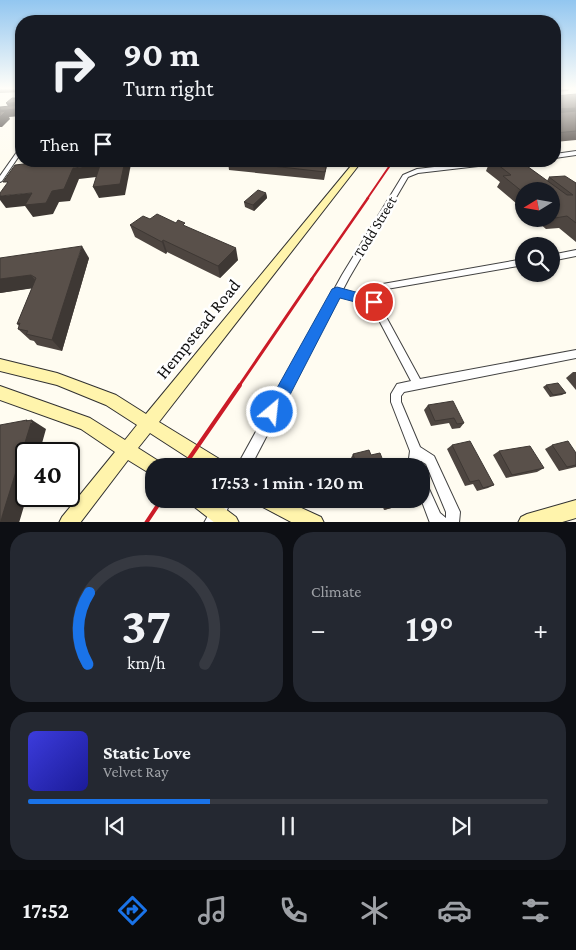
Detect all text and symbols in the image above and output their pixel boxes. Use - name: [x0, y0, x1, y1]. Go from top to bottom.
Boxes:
- icon: right: [40, 35, 105, 100]
- text: 90 m: [123, 35, 200, 74]
- text: Turn right: [123, 76, 214, 101]
- icon: arrive: [89, 130, 117, 158]
- text: Then: [40, 134, 79, 155]
- north arrow: [515, 182, 560, 228]
- map controls: [515, 182, 560, 282]
- street label: Todd Street: [350, 193, 400, 261]
- button: search: [515, 237, 560, 282]
- street label: Hempstead Road: [152, 275, 245, 383]
- pin: [353, 281, 395, 323]
- icon: arrive: [360, 288, 388, 316]
- position arrow: [245, 385, 297, 437]
- speed limit sign: 40: [15, 442, 80, 507]
- text: 17:53 · 1 min · 120 m: [211, 472, 364, 493]
- text: Climate: [311, 583, 361, 600]
- text: 37: [122, 596, 171, 654]
- text: 19°: [405, 607, 454, 649]
- text: −: [311, 614, 326, 645]
- text: +: [533, 614, 548, 645]
- text: km/h: [127, 653, 166, 673]
- text: Static Love: [103, 742, 191, 763]
- text: Velvet Ray: [103, 763, 169, 780]
- icon: previous: [101, 812, 129, 840]
- icon: pause: [274, 812, 302, 840]
- icon: next: [447, 812, 475, 840]
- icon: directions: [115, 893, 150, 928]
- icon: music: [195, 893, 230, 928]
- icon: phone: [276, 893, 311, 928]
- icon: climate: [357, 893, 392, 928]
- icon: car: [437, 893, 472, 928]
- icon: filters: [518, 893, 553, 928]
- text: 17:52: [23, 898, 69, 923]

